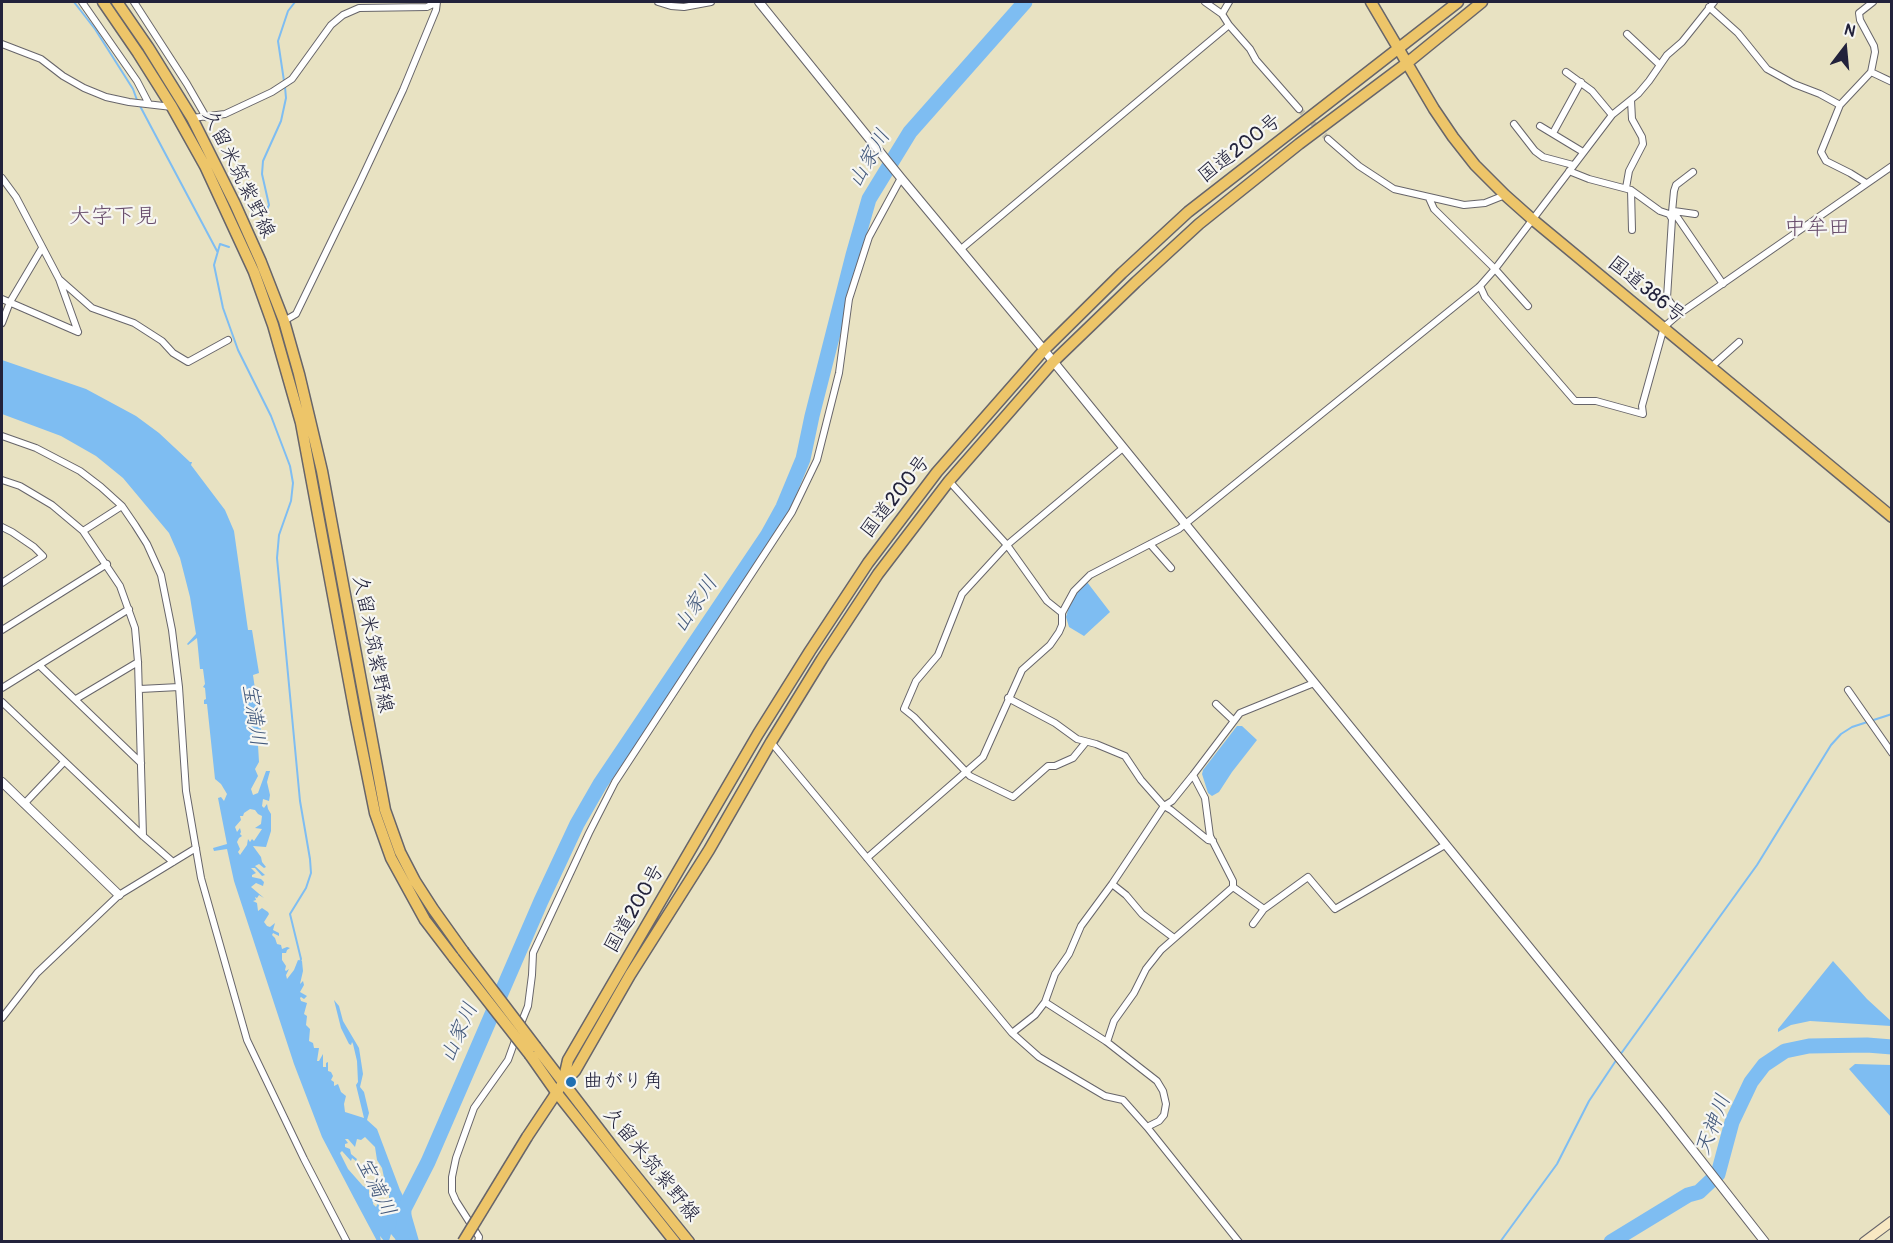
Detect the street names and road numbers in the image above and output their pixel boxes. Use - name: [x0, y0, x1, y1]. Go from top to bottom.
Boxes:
- street label: 久留米筑紫野線: [197, 106, 279, 242]
- street label: 国道200号: [1194, 109, 1286, 189]
- street label: 国道386号: [1602, 251, 1690, 329]
- street label: 国道200号: [856, 451, 936, 543]
- street label: 久留米筑紫野線: [347, 573, 397, 715]
- street label: 国道200号: [600, 860, 670, 958]
- street label: 久留米筑紫野線: [598, 1103, 704, 1227]

